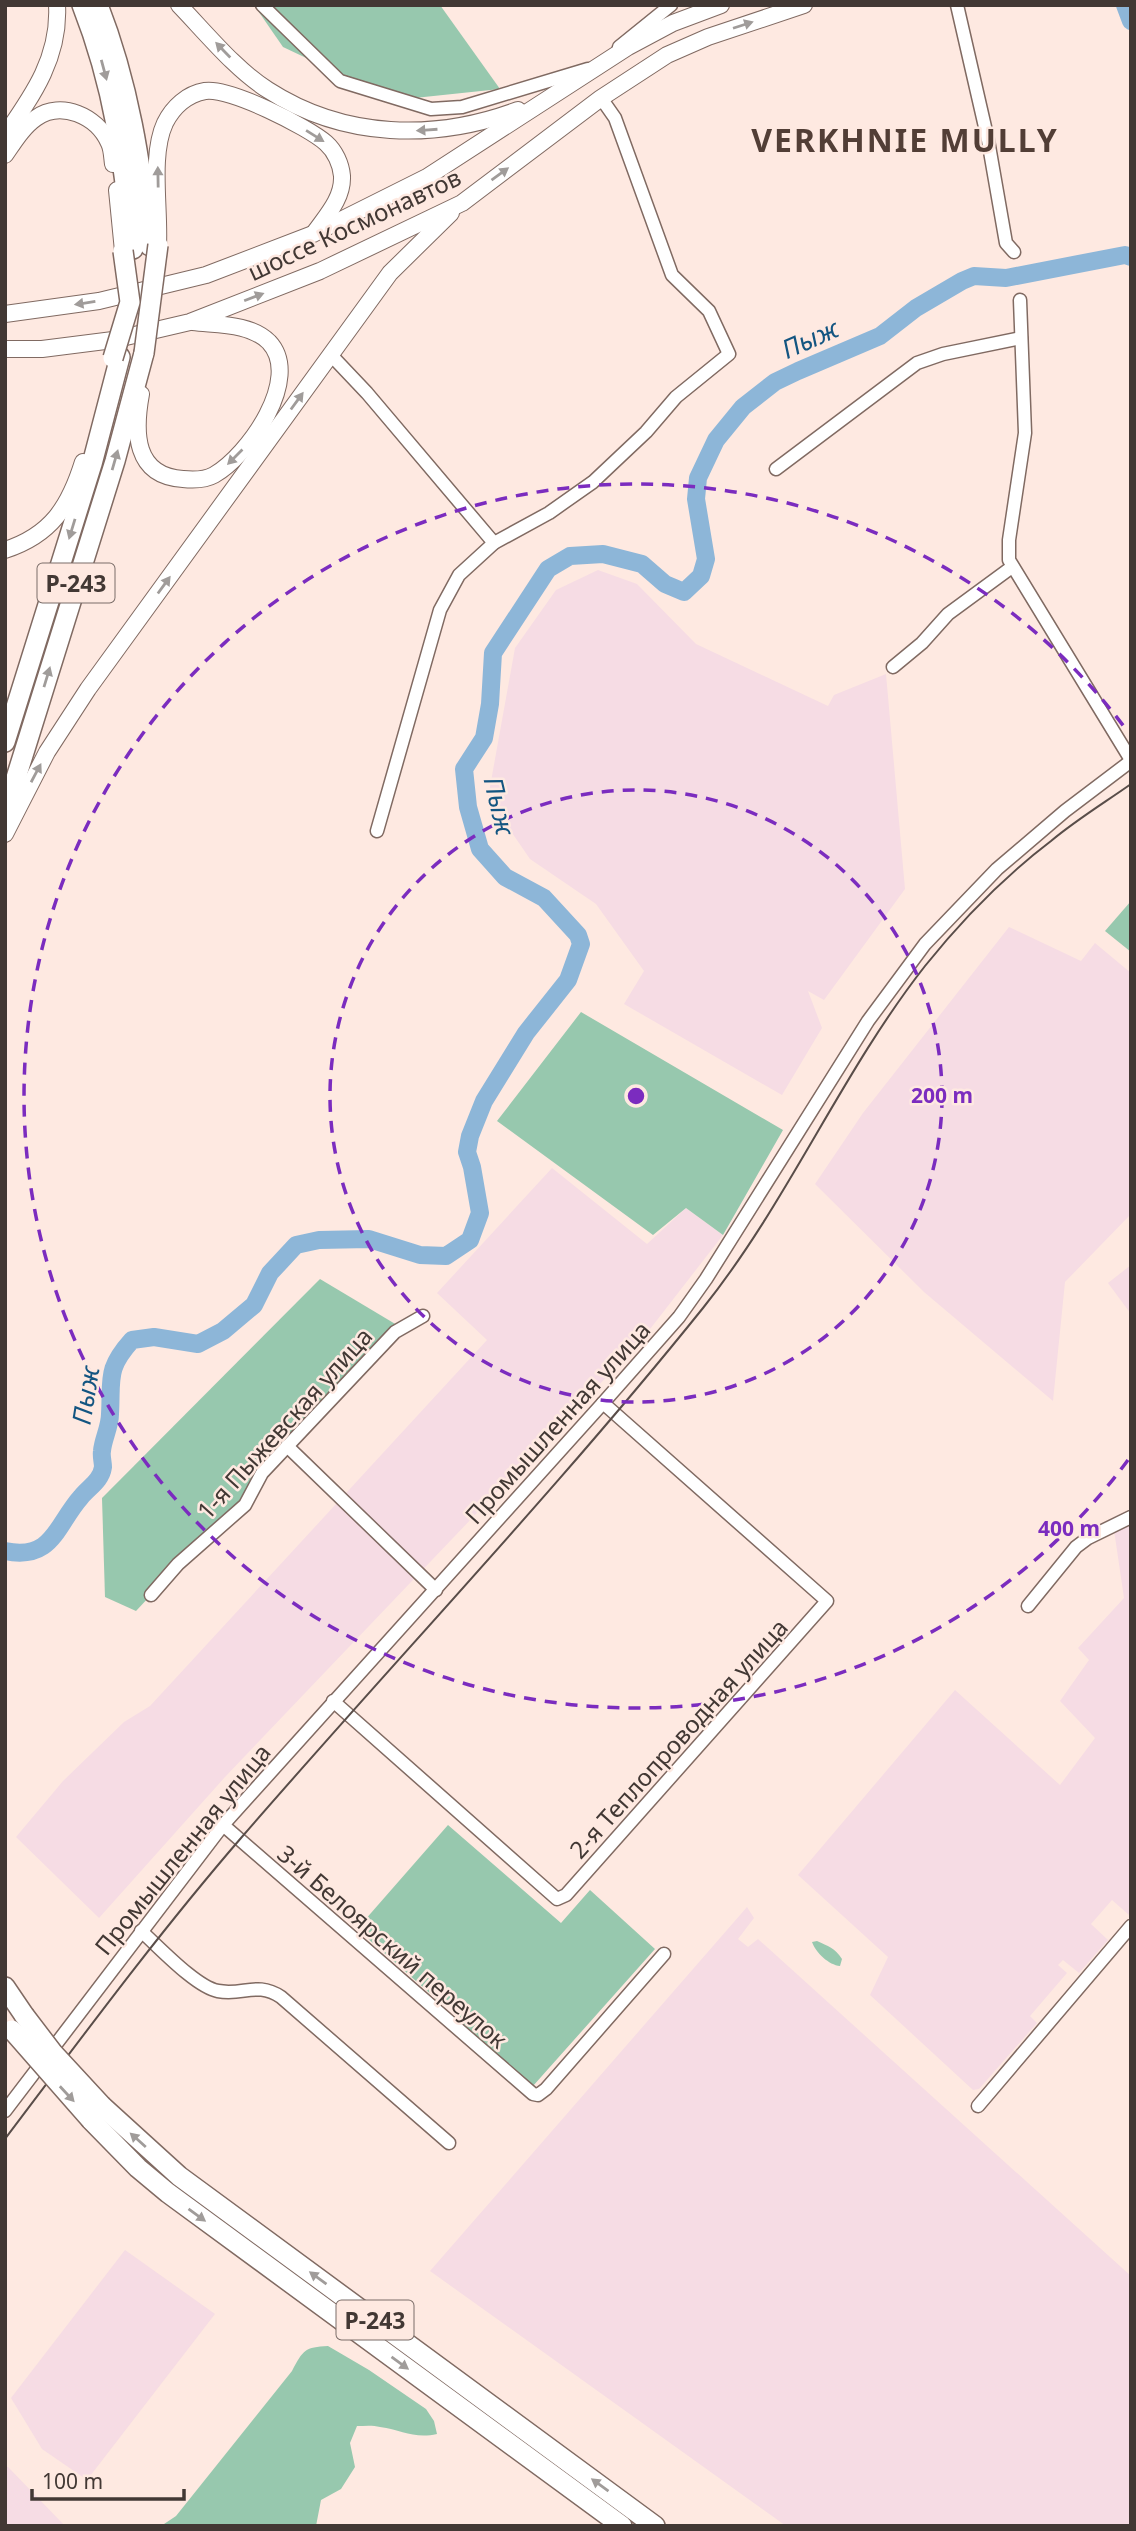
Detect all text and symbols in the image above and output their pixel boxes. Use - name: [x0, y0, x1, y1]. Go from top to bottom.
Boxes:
- one-way arrow: [732, 19, 753, 30]
- one-way arrow: [215, 42, 231, 59]
- one-way arrow: [100, 59, 110, 80]
- district label: VERKHNIE MULLY: [751, 118, 1059, 161]
- one-way arrow: [416, 125, 438, 136]
- one-way arrow: [305, 129, 324, 142]
- street label: шоссе Космонавтов: [242, 160, 466, 288]
- one-way arrow: [153, 165, 164, 187]
- one-way arrow: [491, 167, 509, 181]
- one-way arrow: [243, 291, 264, 302]
- one-way arrow: [74, 298, 96, 309]
- water label: Пыж: [776, 309, 845, 366]
- one-way arrow: [290, 393, 305, 411]
- one-way arrow: [226, 449, 243, 466]
- one-way arrow: [110, 450, 120, 471]
- one-way arrow: [66, 518, 76, 539]
- road number: Р-243: [38, 564, 114, 603]
- one-way arrow: [156, 576, 170, 594]
- one-way arrow: [42, 667, 53, 688]
- one-way arrow: [30, 764, 42, 783]
- water label: Пыж: [476, 773, 524, 840]
- text: 200 m: [911, 1081, 973, 1109]
- centre of rings: [624, 1084, 648, 1108]
- street label: Промышленная улица: [457, 1313, 657, 1531]
- street label: 1-я Пыжевская улица: [189, 1320, 379, 1526]
- water label: Пыж: [63, 1362, 108, 1427]
- text: 400 m: [1038, 1514, 1100, 1542]
- street label: 2-я Теплопроводная улица: [561, 1611, 795, 1865]
- street label: Промышленная улица: [86, 1736, 278, 1962]
- street label: 3-й Белоярский переулок: [271, 1837, 515, 2055]
- one-way arrow: [59, 2085, 75, 2103]
- one-way arrow: [130, 2132, 147, 2148]
- one-way arrow: [188, 2207, 206, 2221]
- one-way arrow: [309, 2271, 327, 2285]
- road number: Р-243: [336, 2300, 414, 2340]
- one-way arrow: [391, 2356, 409, 2370]
- scale bar: [32, 2458, 184, 2502]
- text: 100 m: [42, 2467, 103, 2495]
- one-way arrow: [591, 2479, 609, 2493]

